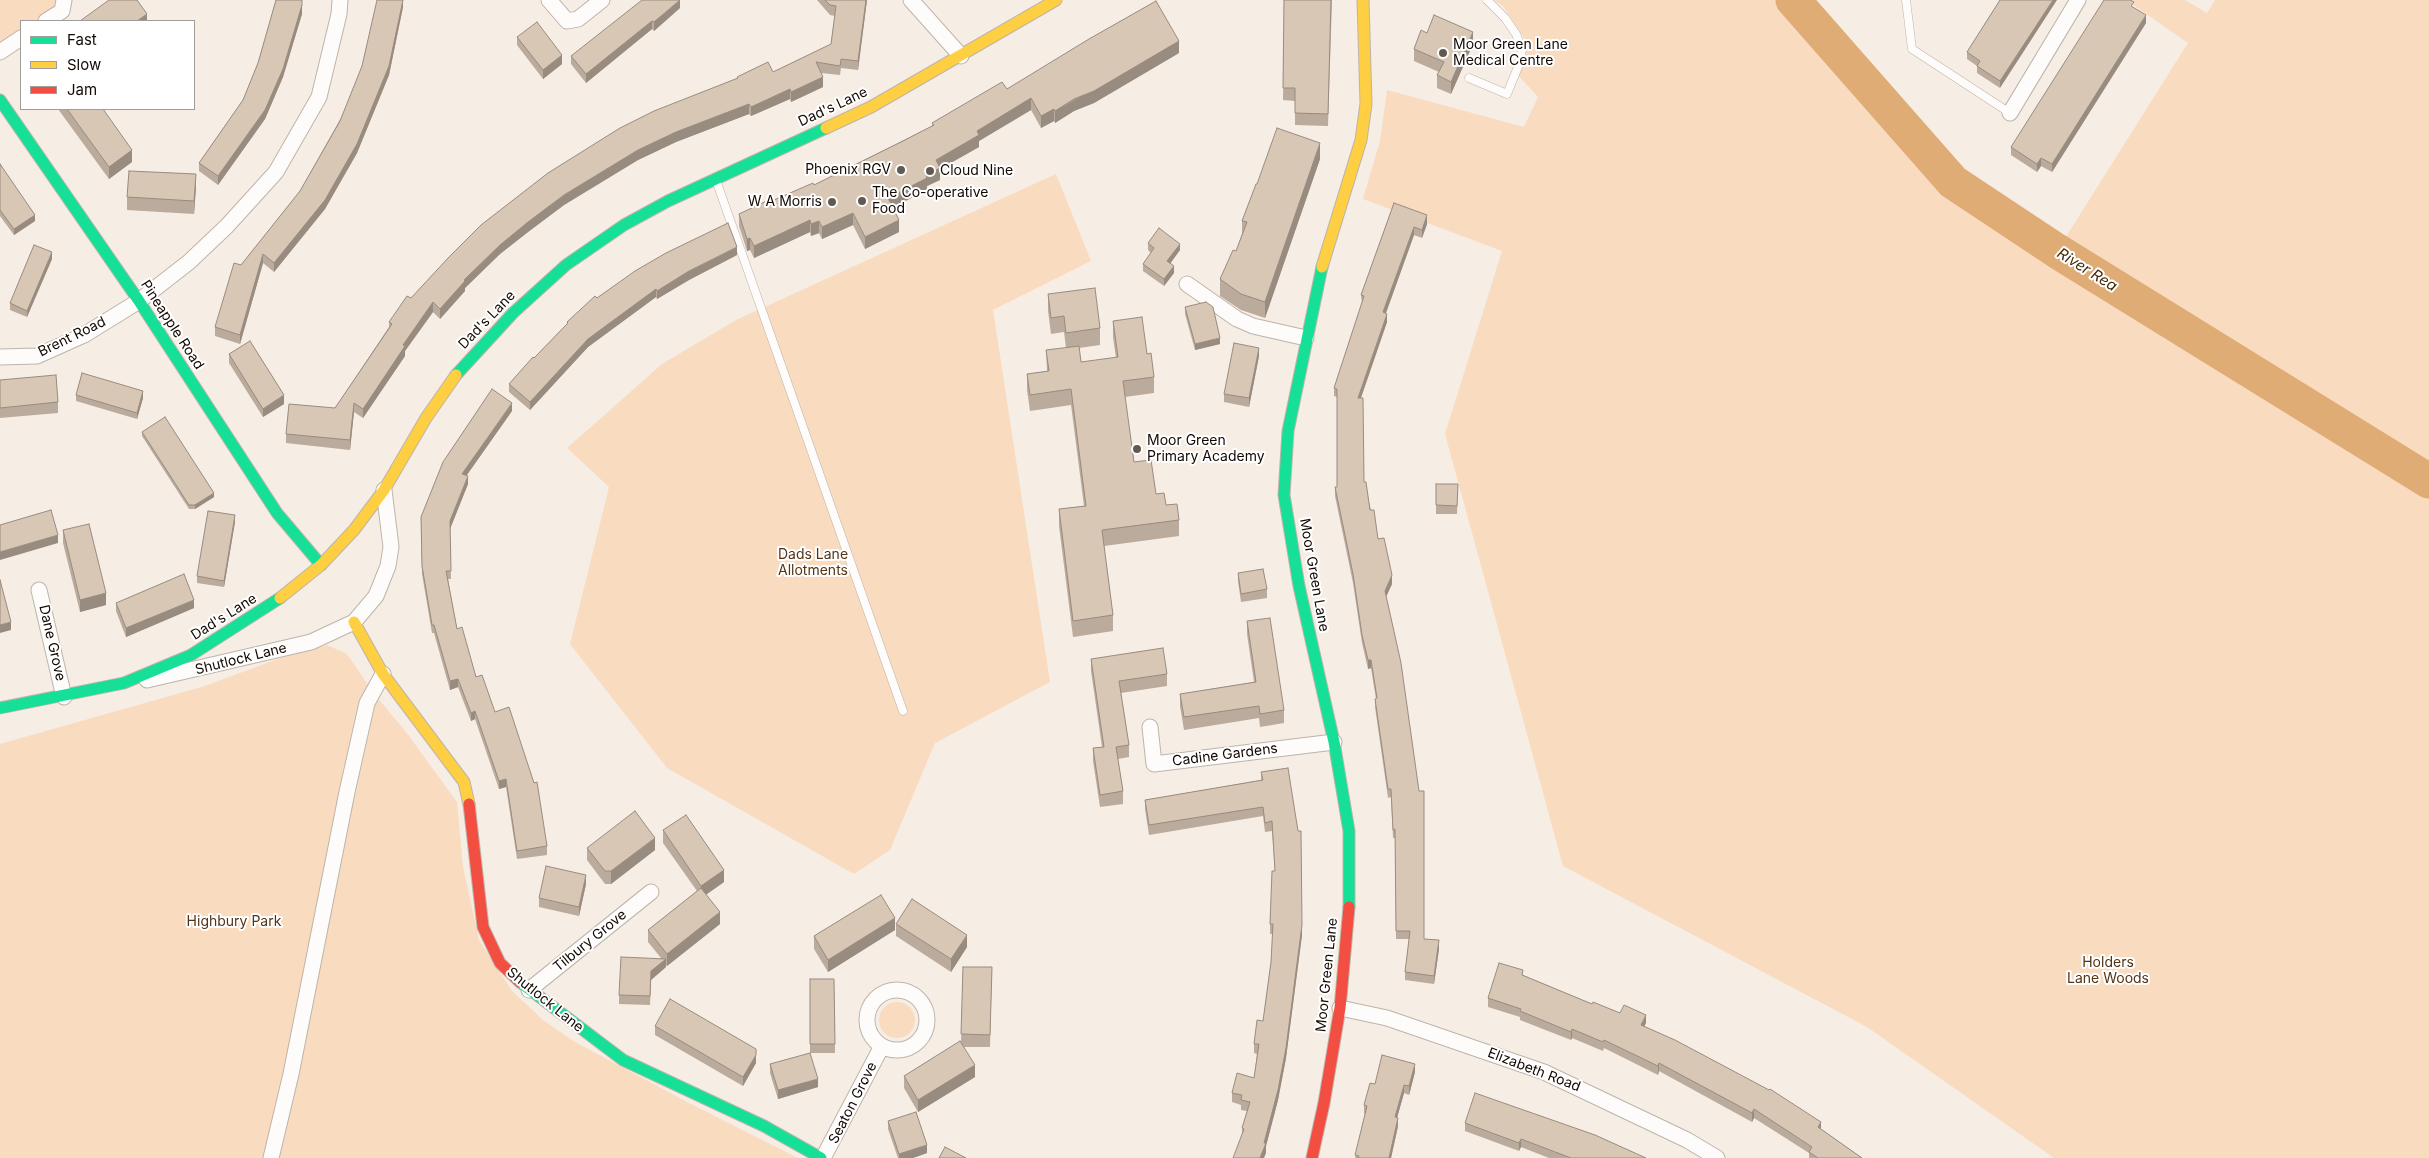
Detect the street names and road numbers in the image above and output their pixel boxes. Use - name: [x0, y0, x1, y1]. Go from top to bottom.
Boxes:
- street label: Dad's Lane: [796, 84, 870, 130]
- street label: Pineapple Road: [137, 277, 207, 373]
- street label: Dad's Lane: [455, 287, 519, 353]
- street label: Brent Road: [36, 313, 108, 361]
- street label: Moor Green Lane: [1296, 517, 1332, 633]
- street label: Dad's Lane: [188, 590, 260, 644]
- street label: Dane Grove: [35, 603, 69, 683]
- street label: Shutlock Lane: [193, 640, 289, 678]
- street label: Cadine Gardens: [1171, 740, 1279, 770]
- street label: Tilbury Grove: [550, 906, 630, 976]
- street label: Moor Green Lane: [1313, 917, 1341, 1033]
- street label: Shutlock Lane: [503, 964, 587, 1036]
- street label: Elizabeth Road: [1485, 1045, 1583, 1095]
- street label: Seaton Grove: [825, 1059, 881, 1147]

